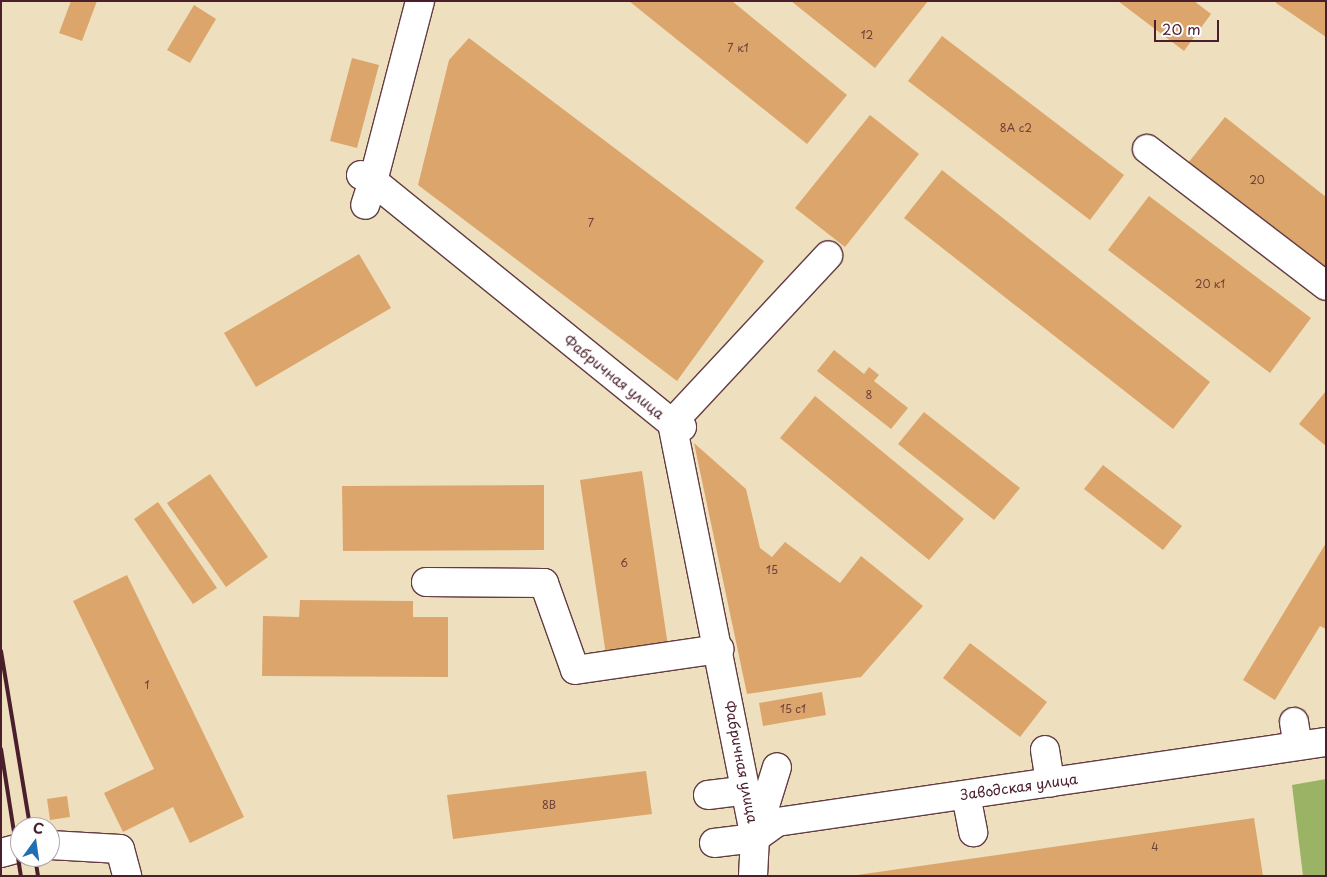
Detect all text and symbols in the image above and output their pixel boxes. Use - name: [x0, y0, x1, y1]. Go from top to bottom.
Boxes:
- scale bar: [1157, 10, 1222, 42]
- text: 20 m: [1162, 17, 1201, 40]
- house number: 12: [861, 28, 873, 42]
- house number: 7 к1: [727, 41, 749, 55]
- house number: 8А с2: [1000, 121, 1032, 135]
- house number: 20: [1249, 173, 1265, 187]
- house number: 7: [588, 216, 594, 230]
- house number: 20 к1: [1195, 277, 1225, 291]
- street label: Фабричная улица: [560, 331, 668, 423]
- house number: 8: [866, 388, 872, 402]
- house number: 6: [620, 556, 628, 570]
- house number: 15: [766, 563, 778, 577]
- house number: 1: [145, 678, 149, 692]
- street label: Фабричная улица: [721, 699, 761, 825]
- house number: 15 с1: [780, 702, 806, 716]
- street label: Заводская улица: [959, 770, 1079, 804]
- house number: 8В: [542, 798, 556, 812]
- text: С: [31, 816, 46, 839]
- north arrow: [10, 817, 60, 867]
- house number: 4: [1151, 840, 1159, 854]

